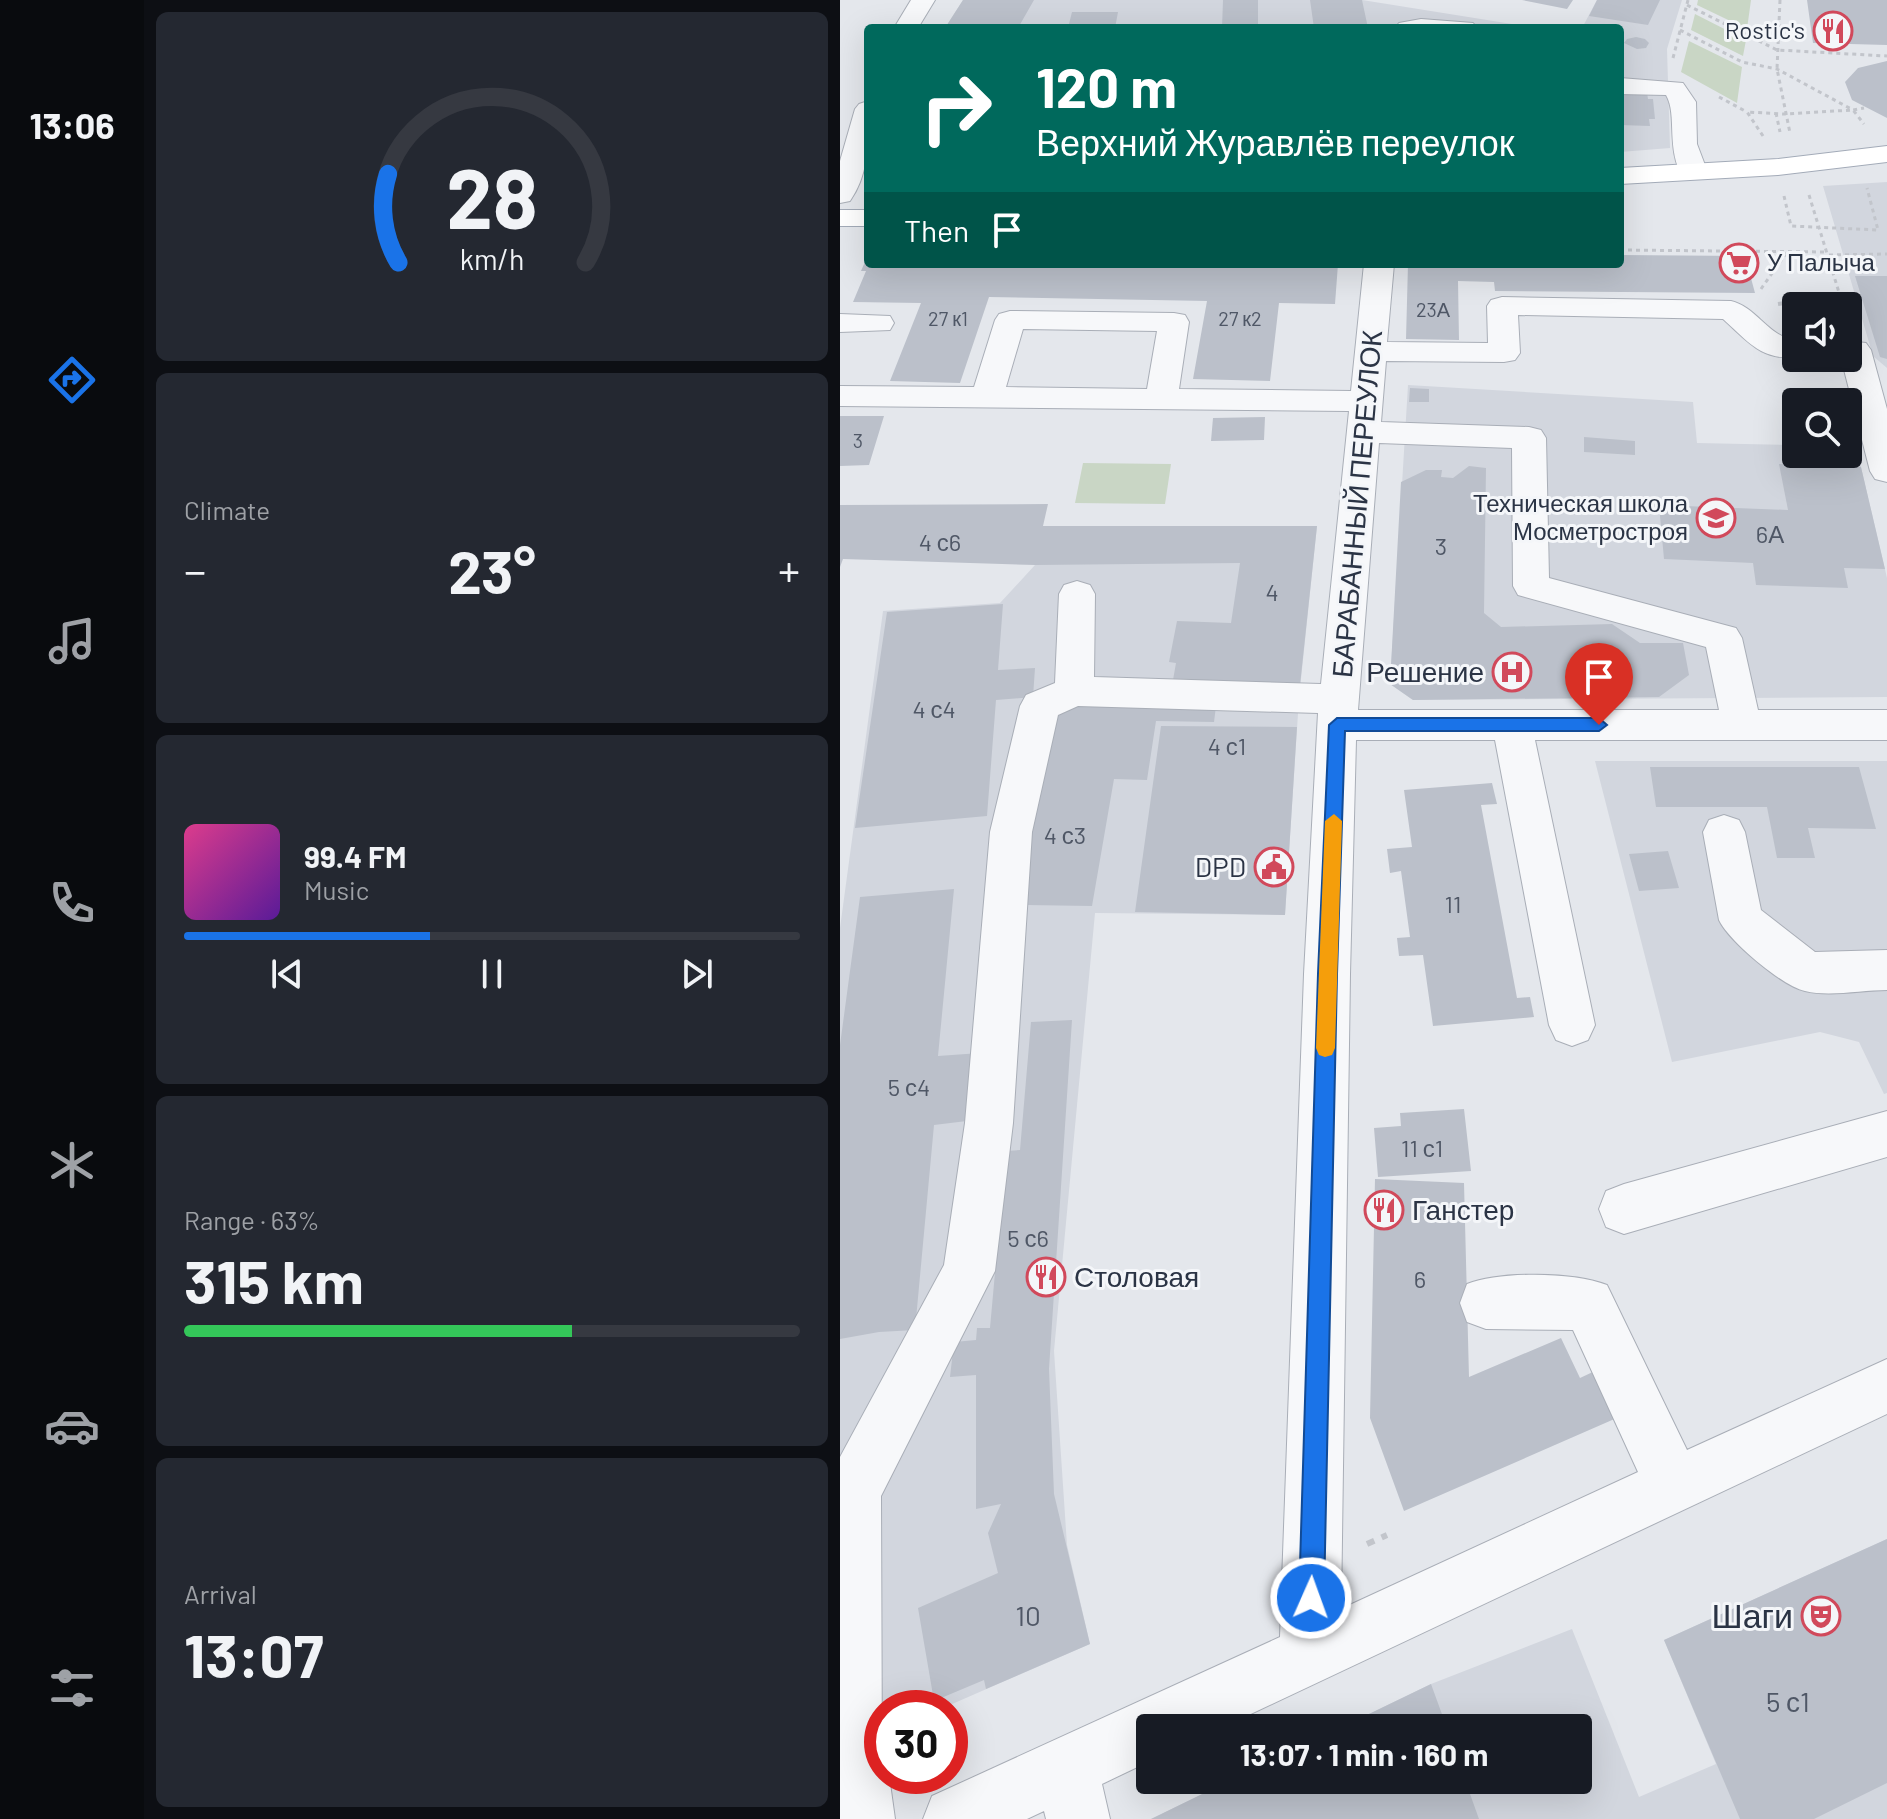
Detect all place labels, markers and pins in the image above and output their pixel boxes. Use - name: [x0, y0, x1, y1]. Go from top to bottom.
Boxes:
- restaurant icon: Rostic's: [1812, 10, 1854, 52]
- place label: Rostic's: [1725, 15, 1805, 44]
- supermarket icon: У Палыча: [1718, 242, 1760, 284]
- place label: У Палыча: [1767, 247, 1875, 276]
- place label: Техническая школа Мосметростроя: [1473, 488, 1689, 545]
- school or university icon: Техническая школа Мосметростроя: [1695, 497, 1737, 539]
- pin: [1565, 643, 1633, 725]
- hospital icon: Решение: [1491, 651, 1533, 693]
- place label: Решение: [1366, 654, 1484, 688]
- public building icon: DPD: [1253, 846, 1295, 888]
- place label: DPD: [1195, 849, 1246, 883]
- restaurant icon: Ганстер: [1363, 1189, 1405, 1231]
- place label: Ганстер: [1412, 1192, 1514, 1226]
- restaurant icon: Столовая: [1025, 1256, 1067, 1298]
- place label: Столовая: [1074, 1259, 1199, 1293]
- place label: Шаги: [1712, 1594, 1793, 1635]
- theatre icon: Шаги: [1800, 1595, 1842, 1637]

